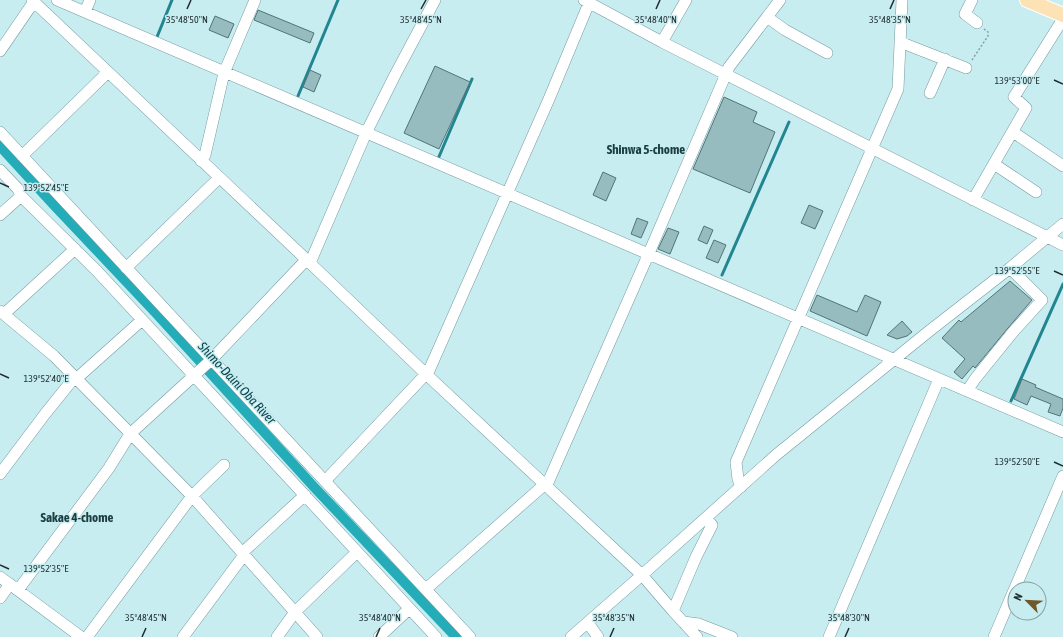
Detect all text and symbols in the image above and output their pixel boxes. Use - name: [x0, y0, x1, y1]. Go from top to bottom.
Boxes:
- text: 35°48'50"N: [166, 14, 208, 25]
- text: 35°48'45"N: [400, 14, 442, 25]
- text: 35°48'40"N: [635, 14, 677, 25]
- text: 35°48'35"N: [869, 14, 911, 25]
- text: 139°53'00"E: [995, 75, 1040, 86]
- district label: Shinwa 5-chome: [607, 142, 685, 157]
- text: 139°52'45"E: [24, 182, 69, 193]
- text: 139°52'55"E: [995, 265, 1040, 276]
- water label: Shimo-Daini Oba River: [194, 338, 280, 428]
- text: 139°52'40"E: [24, 373, 69, 384]
- text: 139°52'50"E: [995, 456, 1040, 467]
- district label: Sakae 4-chome: [41, 510, 113, 525]
- text: 139°52'35"E: [24, 563, 69, 574]
- north arrow: [1007, 581, 1047, 621]
- text: N: [1011, 592, 1025, 602]
- text: 35°48'45"N: [125, 612, 167, 623]
- text: 35°48'40"N: [359, 612, 401, 623]
- text: 35°48'35"N: [593, 612, 635, 623]
- text: 35°48'30"N: [828, 612, 870, 623]

